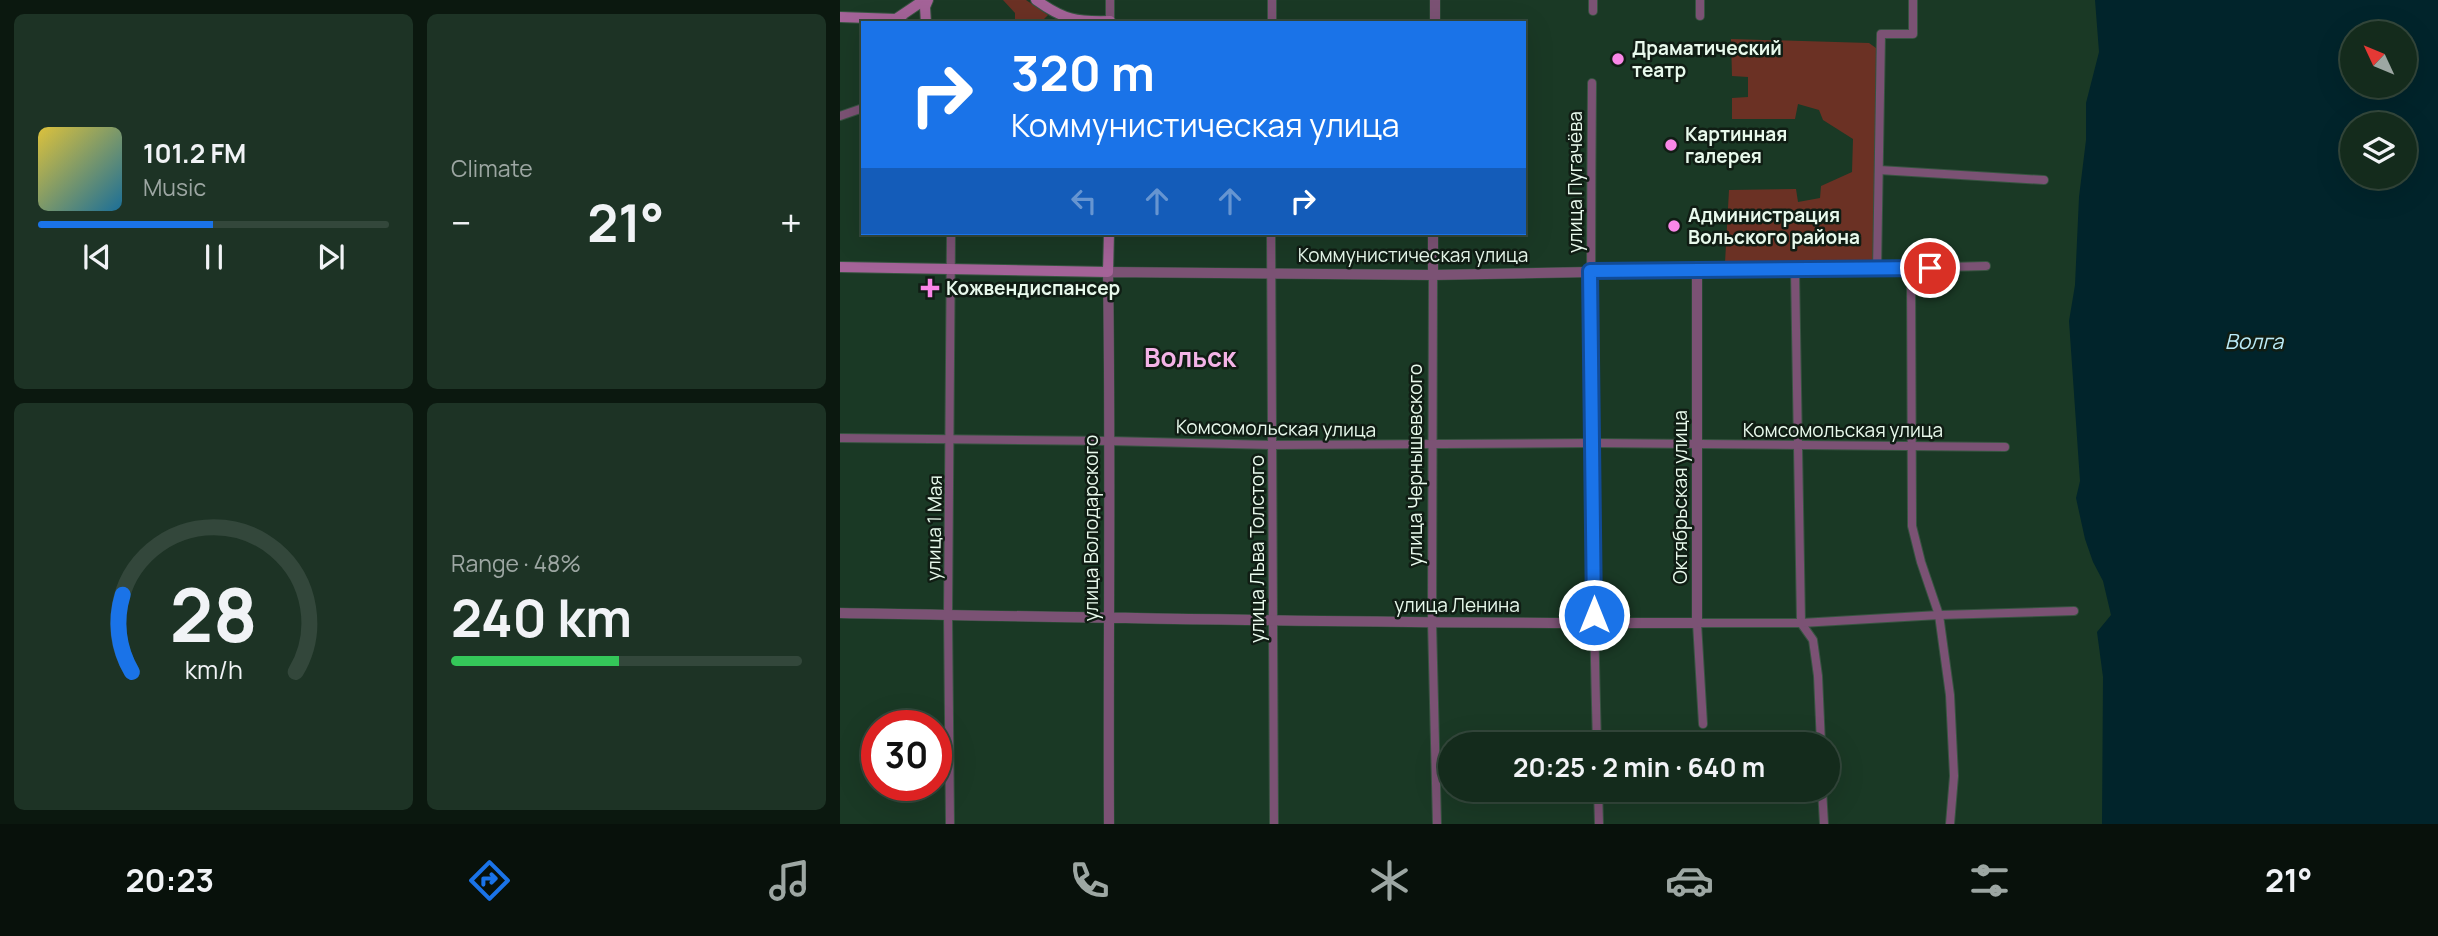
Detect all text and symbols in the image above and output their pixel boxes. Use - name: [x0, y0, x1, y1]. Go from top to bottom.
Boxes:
- north arrow: [2340, 21, 2417, 98]
- map controls: [2340, 21, 2417, 189]
- place label: Драматический театр: [1632, 35, 1782, 83]
- text: 320 m: [1011, 39, 1155, 106]
- icon: right: [896, 49, 987, 140]
- marker: Драматический театр: [1610, 51, 1626, 67]
- text: Коммунистическая улица: [1011, 103, 1400, 147]
- street label: улица Пугачёва: [1562, 111, 1588, 253]
- button: layers: [2340, 112, 2417, 189]
- place label: Картинная галерея: [1685, 121, 1787, 169]
- text: 101.2 FM: [143, 135, 246, 171]
- marker: Картинная галерея: [1663, 137, 1679, 153]
- text: Climate: [451, 152, 533, 184]
- text: Music: [143, 171, 206, 203]
- icon: left: [1065, 182, 1103, 220]
- icon: ahead: [1138, 182, 1176, 220]
- icon: ahead: [1211, 182, 1249, 220]
- icon: right: [1284, 182, 1322, 220]
- text: 21°: [587, 187, 664, 258]
- text: −: [451, 196, 472, 248]
- text: +: [780, 196, 802, 248]
- place label: Администрация Вольского района: [1688, 202, 1860, 250]
- marker: Администрация Вольского района: [1666, 218, 1682, 234]
- icon: previous: [78, 238, 116, 276]
- icon: pause: [195, 238, 233, 276]
- icon: next: [312, 238, 350, 276]
- pin: [1900, 238, 1960, 298]
- street label: Коммунистическая улица: [1298, 242, 1528, 268]
- icon: arrive: [1911, 249, 1949, 287]
- place label: Кожвендиспансер: [946, 275, 1120, 301]
- marker: Кожвендиспансер: [920, 278, 940, 298]
- water label: Волга: [2225, 327, 2285, 355]
- district label: Вольск: [1144, 339, 1237, 375]
- street label: улица Чернышевского: [1402, 364, 1428, 566]
- street label: Октябрьская улица: [1667, 410, 1693, 584]
- street label: Комсомольская улица: [1176, 413, 1376, 443]
- street label: Комсомольская улица: [1743, 417, 1943, 443]
- street label: улица Володарского: [1078, 435, 1104, 621]
- street label: улица Льва Толстого: [1244, 455, 1270, 643]
- street label: улица 1 Мая: [920, 475, 948, 581]
- text: Range · 48%: [451, 547, 581, 579]
- text: 28: [170, 565, 257, 665]
- position arrow: [1557, 578, 1631, 652]
- text: 240 km: [451, 582, 632, 653]
- street label: улица Ленина: [1394, 592, 1520, 618]
- text: km/h: [184, 652, 243, 687]
- speed limit sign: 30: [861, 710, 952, 801]
- text: 20:25 · 2 min · 640 m: [1513, 749, 1765, 785]
- icon: directions: [465, 856, 514, 905]
- icon: music: [765, 856, 814, 905]
- icon: phone: [1065, 856, 1114, 905]
- icon: climate: [1365, 856, 1414, 905]
- icon: car: [1665, 856, 1714, 905]
- icon: filters: [1965, 856, 2014, 905]
- text: 20:23: [125, 858, 214, 902]
- text: 21°: [2265, 858, 2313, 902]

